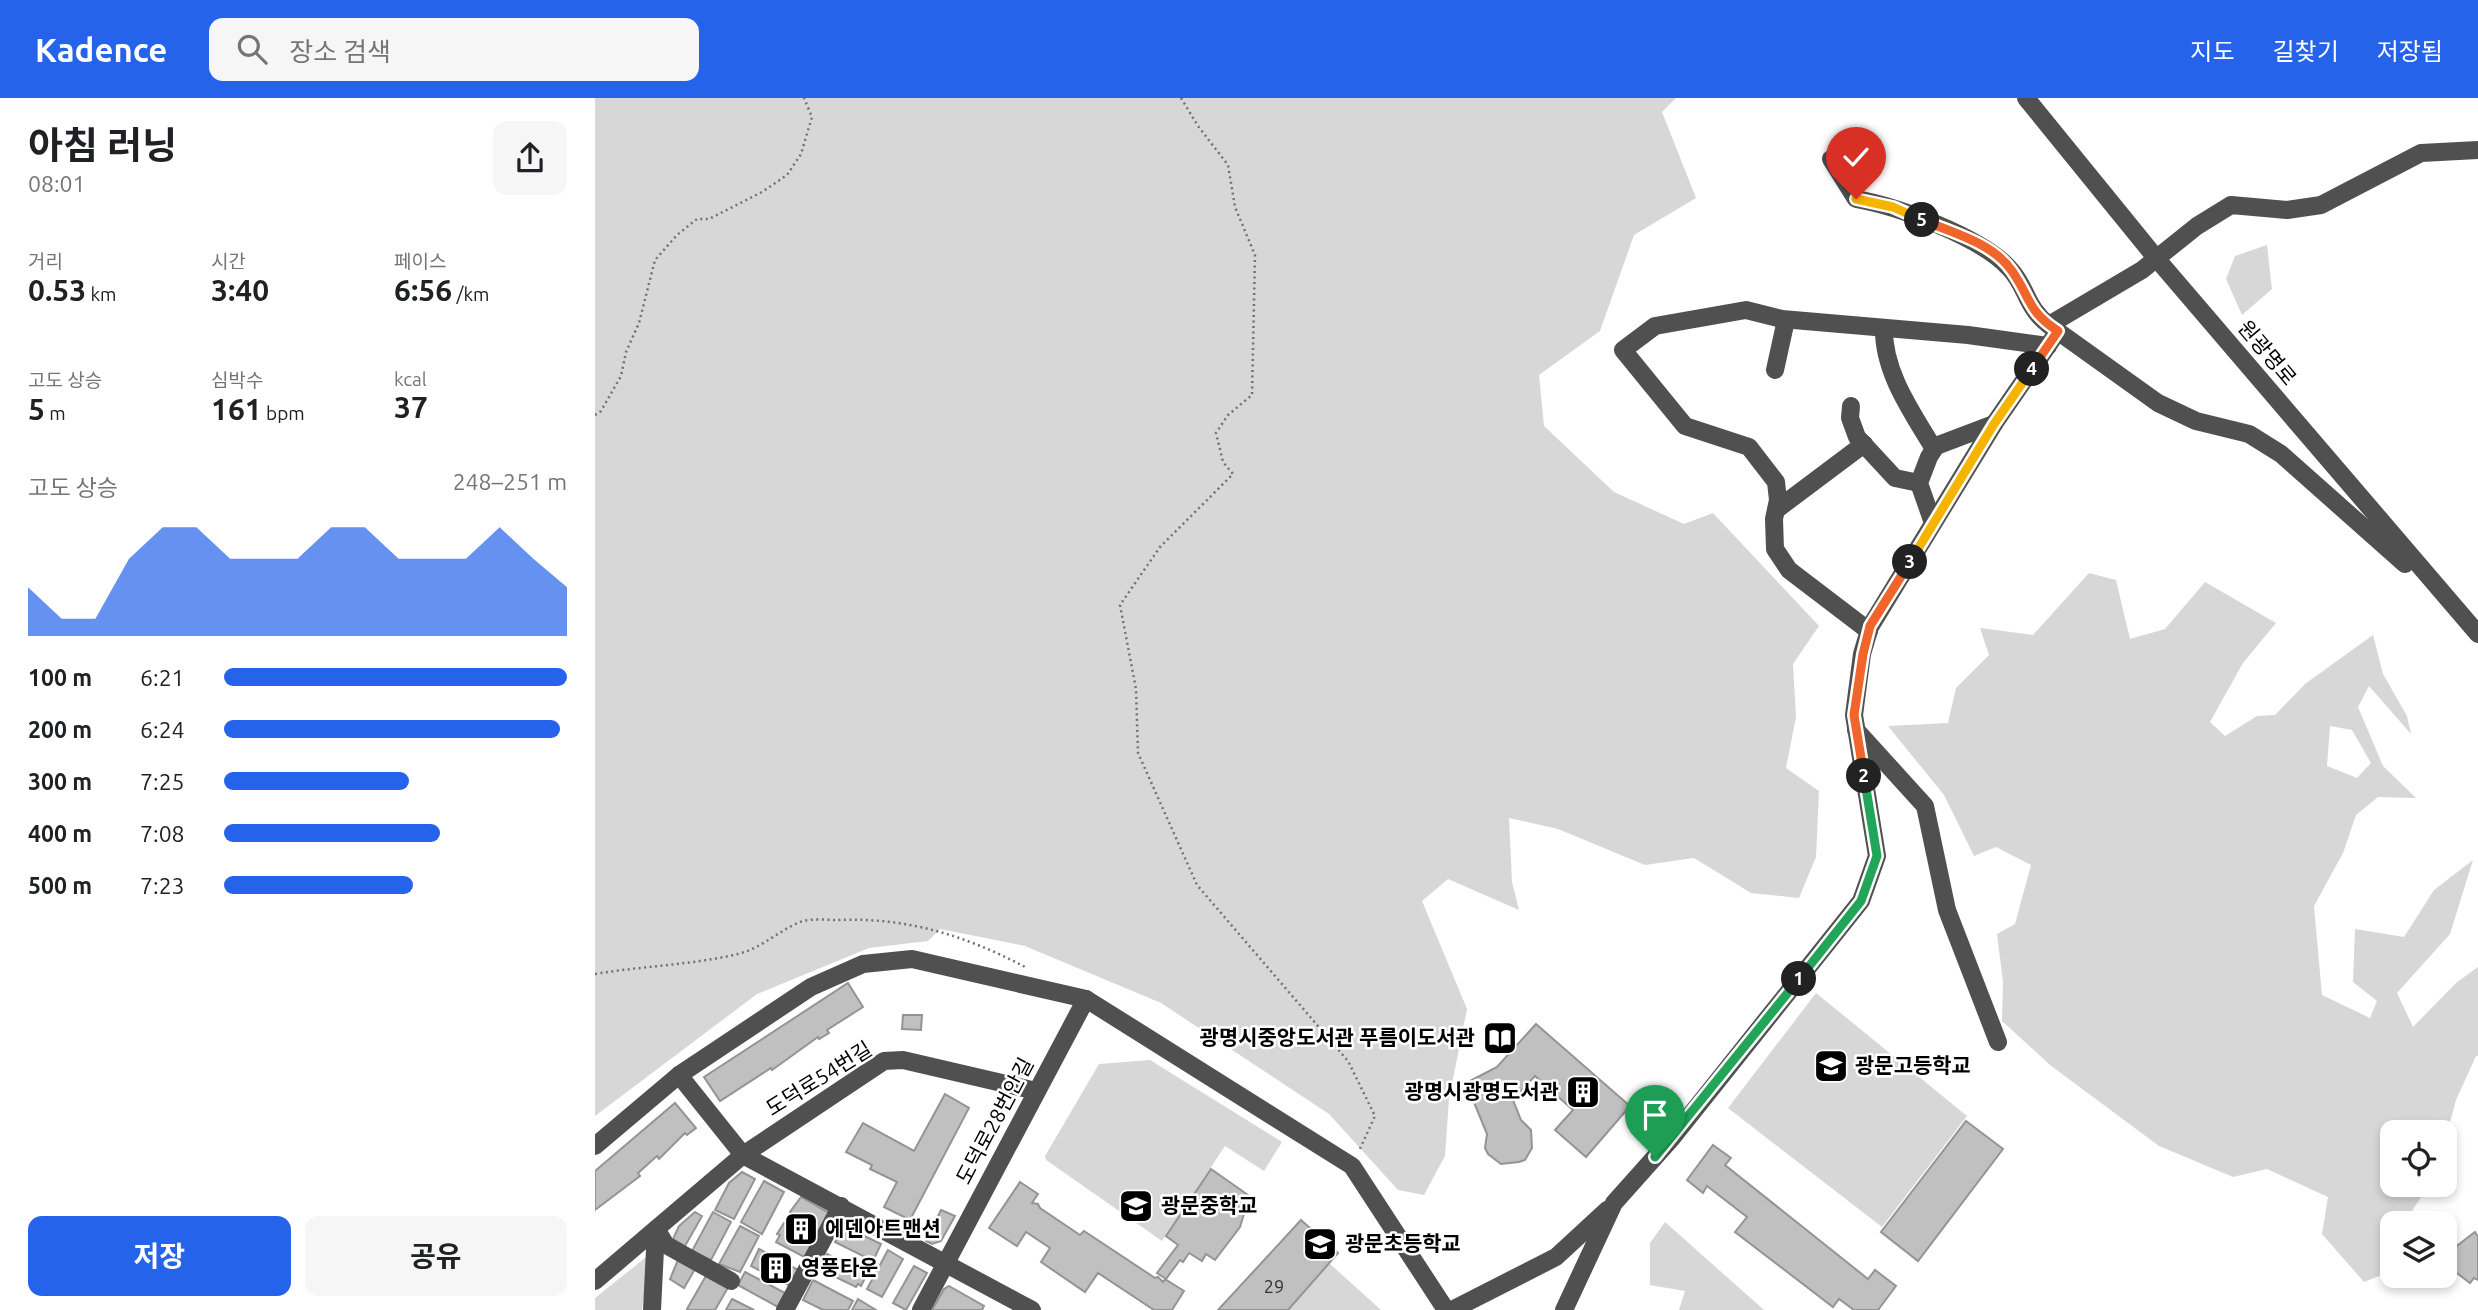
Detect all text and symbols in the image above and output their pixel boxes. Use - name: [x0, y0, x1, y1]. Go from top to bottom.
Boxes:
- search box: [209, 18, 699, 81]
- icon: search: [233, 30, 271, 68]
- text: Kadence: [35, 31, 167, 68]
- text: 장소 검색: [289, 37, 391, 66]
- text: 지도: [2190, 38, 2235, 65]
- text: 길찾기: [2273, 38, 2339, 65]
- text: 저장됨: [2377, 38, 2443, 65]
- button: share: [493, 121, 567, 195]
- text: 아침 러닝: [28, 124, 177, 166]
- pin: [1826, 127, 1886, 199]
- icon: check: [1837, 138, 1875, 176]
- text: 08:01: [28, 171, 86, 196]
- pin: 5: [1905, 202, 1939, 238]
- text: 5: [1916, 208, 1927, 230]
- text: 거리: [28, 250, 63, 272]
- text: 시간: [211, 250, 246, 272]
- text: 페이스: [394, 250, 446, 272]
- text: 0.53: [28, 273, 86, 307]
- text: 3:40: [211, 273, 269, 307]
- text: 6:56: [394, 273, 452, 307]
- text: km: [86, 283, 116, 305]
- text: /km: [452, 283, 490, 305]
- street label: 원광명로: [2234, 315, 2302, 390]
- pin: 4: [2015, 352, 2049, 386]
- text: 4: [2026, 357, 2037, 379]
- text: kcal: [394, 368, 427, 390]
- text: 고도 상승: [28, 369, 102, 391]
- text: 심박수: [211, 369, 263, 391]
- text: 37: [394, 390, 428, 424]
- text: 5: [28, 392, 45, 426]
- text: 161: [211, 392, 262, 426]
- text: m: [45, 402, 66, 424]
- text: bpm: [262, 402, 305, 424]
- text: 248–251 m: [453, 469, 567, 494]
- text: 고도 상승: [28, 475, 118, 500]
- pin: 3: [1893, 545, 1927, 580]
- text: 3: [1904, 550, 1915, 572]
- text: 100 m: [28, 665, 92, 690]
- text: 6:21: [140, 665, 185, 690]
- text: 200 m: [28, 717, 92, 742]
- text: 6:24: [140, 717, 185, 742]
- pin: 2: [1847, 758, 1881, 794]
- text: 2: [1858, 764, 1869, 786]
- text: 300 m: [28, 769, 92, 794]
- text: 7:25: [140, 769, 185, 794]
- text: 400 m: [28, 821, 92, 846]
- text: 7:08: [140, 821, 185, 846]
- text: 500 m: [28, 873, 92, 898]
- text: 7:23: [140, 873, 185, 898]
- pin: 1: [1781, 962, 1817, 996]
- text: 1: [1793, 967, 1804, 989]
- library icon: 광명시중앙도서관 푸름이도서관: [1481, 1019, 1519, 1057]
- place label: 광명시중앙도서관 푸름이도서관: [1200, 1025, 1475, 1049]
- street label: 도덕로54번길: [761, 1036, 876, 1120]
- school or university icon: 광문고등학교: [1812, 1047, 1850, 1085]
- street label: 도덕로28번안길: [951, 1053, 1037, 1188]
- place label: 광문고등학교: [1855, 1053, 1971, 1077]
- building icon: 광명시광명도서관: [1564, 1073, 1602, 1111]
- place label: 광명시광명도서관: [1404, 1079, 1559, 1103]
- pin: [1625, 1085, 1685, 1157]
- icon: arrive: [1636, 1096, 1674, 1134]
- map controls: [2380, 1120, 2457, 1288]
- button: locate: [2380, 1120, 2457, 1197]
- school or university icon: 광문중학교: [1117, 1187, 1155, 1225]
- place label: 광문중학교: [1161, 1193, 1258, 1217]
- building icon: 에덴아트맨션: [782, 1210, 820, 1248]
- button: layers: [2380, 1211, 2457, 1288]
- button: 저장: [28, 1216, 291, 1296]
- button: 공유: [305, 1216, 567, 1296]
- place label: 에덴아트맨션: [825, 1216, 941, 1240]
- school or university icon: 광문초등학교: [1301, 1225, 1339, 1263]
- place label: 광문초등학교: [1345, 1231, 1461, 1255]
- building icon: 영풍타운: [757, 1249, 795, 1287]
- place label: 영풍타운: [801, 1255, 878, 1279]
- house number: 29: [1264, 1276, 1284, 1296]

